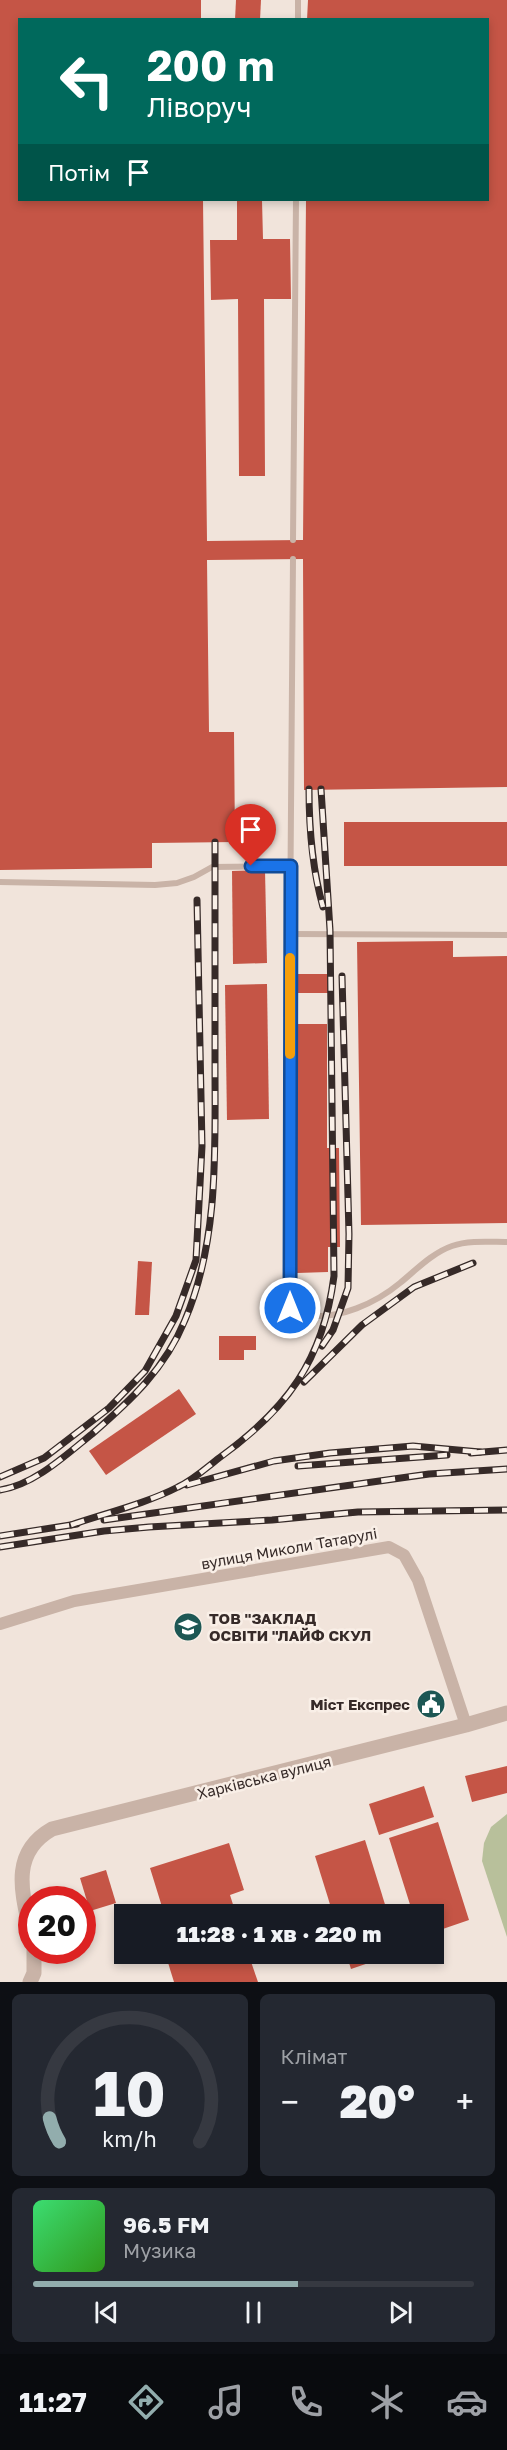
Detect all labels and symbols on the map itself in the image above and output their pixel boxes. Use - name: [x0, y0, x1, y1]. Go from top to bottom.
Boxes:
- pin: [225, 804, 276, 866]
- position arrow: [258, 1276, 322, 1340]
- street label: вулиця Миколи Татарулі: [200, 1524, 378, 1572]
- place label: ТОВ "ЗАКЛАД ОСВІТИ "ЛАЙФ СКУЛ: [209, 1609, 371, 1644]
- school or university icon: ТОВ "ЗАКЛАД ОСВІТИ "ЛАЙФ СКУЛ: [172, 1611, 204, 1643]
- public building icon: Міст Експрес: [415, 1688, 447, 1720]
- place label: Міст Експрес: [310, 1695, 410, 1713]
- street label: Харківська вулиця: [195, 1752, 333, 1802]
- speed limit sign: 20: [18, 1886, 96, 1964]

